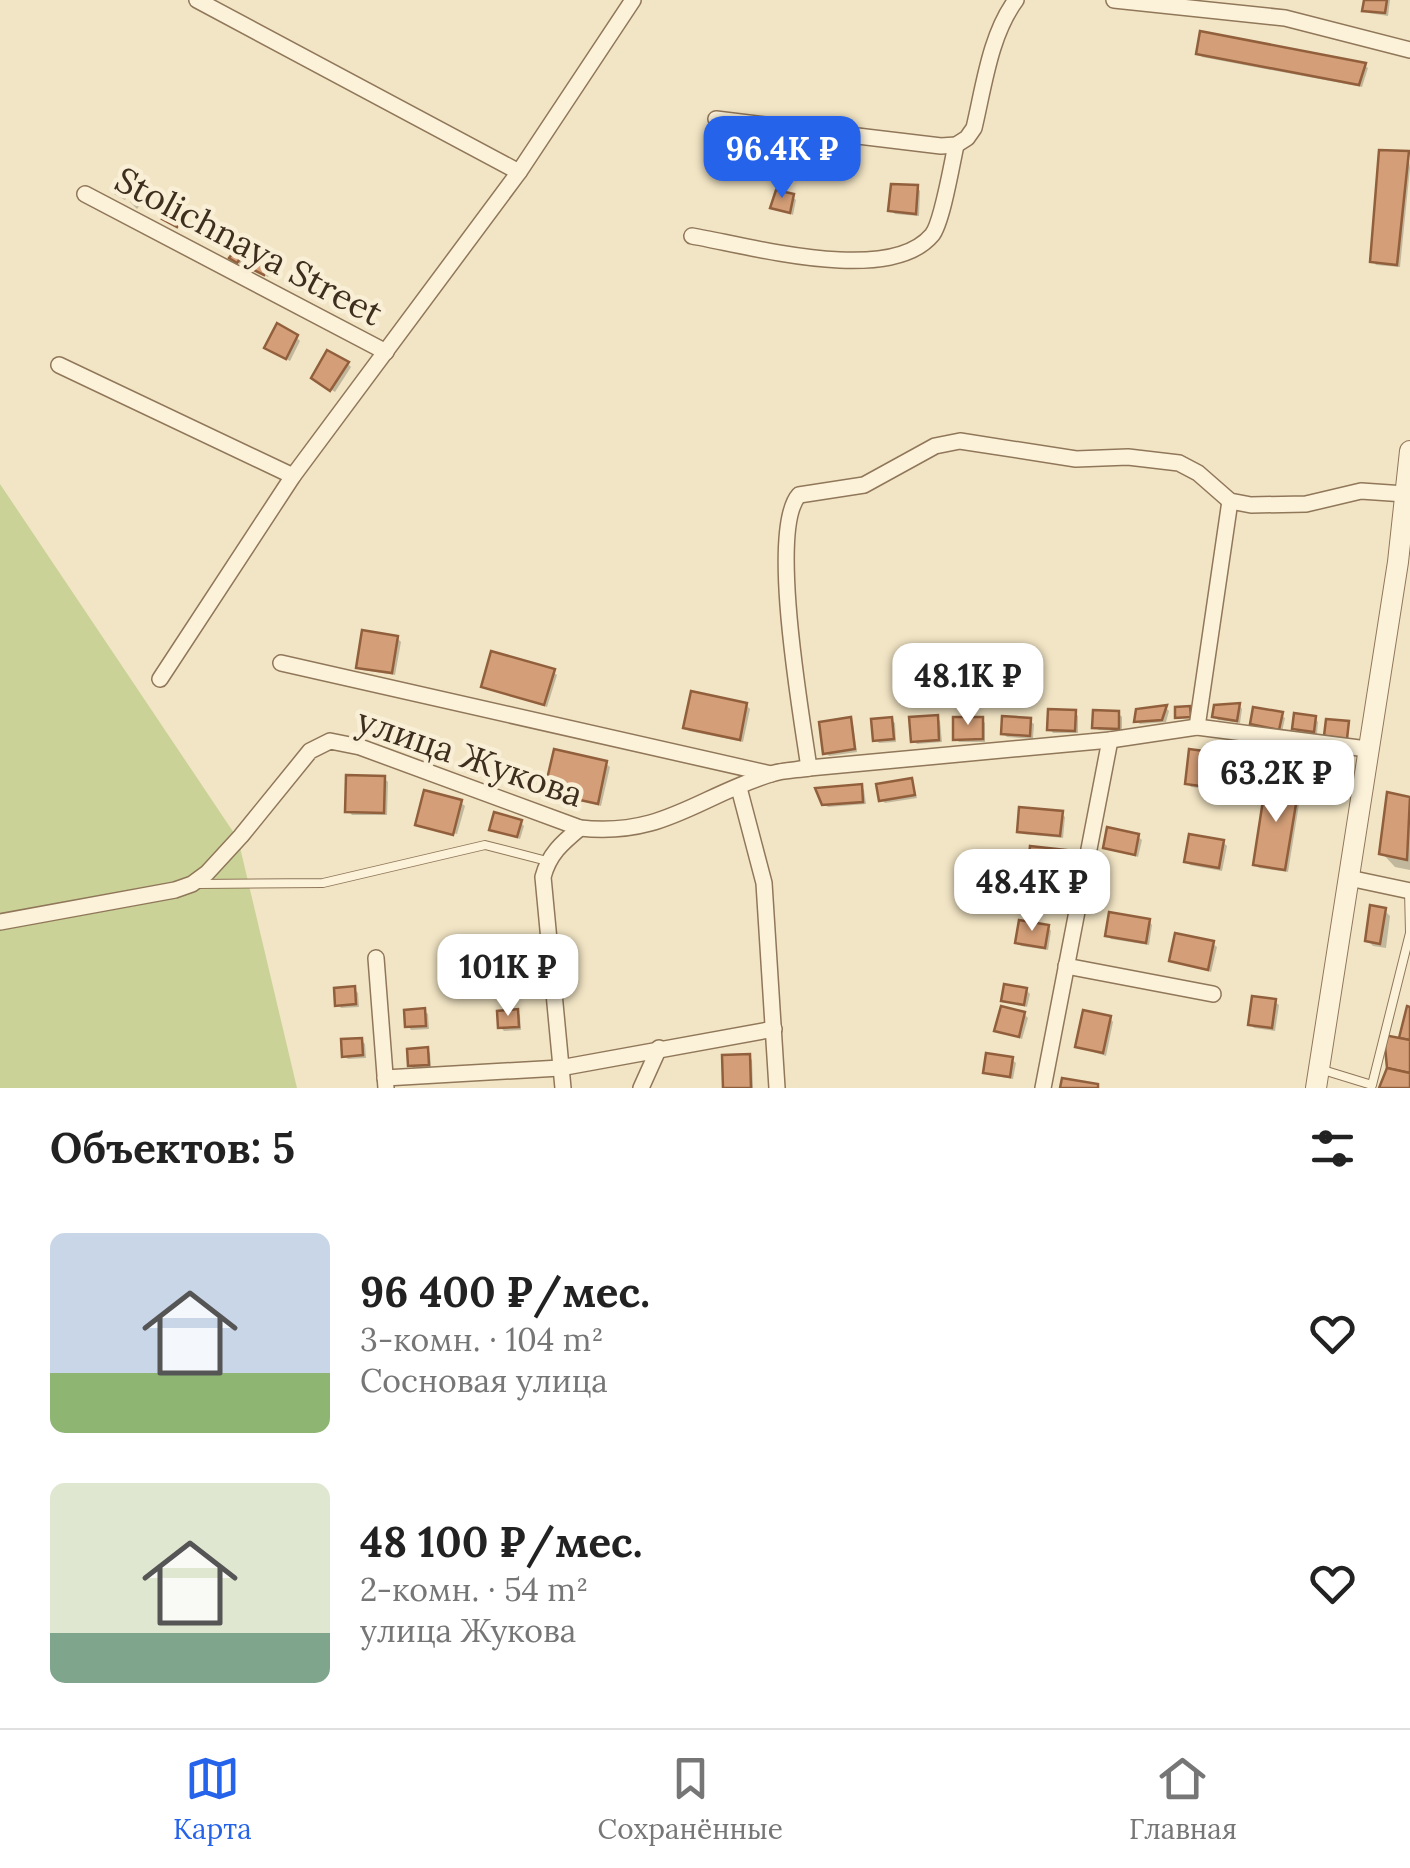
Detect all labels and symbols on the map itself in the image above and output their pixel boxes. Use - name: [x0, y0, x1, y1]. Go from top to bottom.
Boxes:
- pin: 96.4K ₽: [690, 116, 874, 201]
- street label: Stolichnaya Street: [107, 157, 391, 336]
- pin: 48.1K ₽: [876, 643, 1060, 728]
- street label: улица Жукова: [351, 697, 589, 817]
- pin: 63.2K ₽: [1184, 740, 1368, 825]
- pin: 48.4K ₽: [940, 849, 1124, 934]
- pin: 101K ₽: [427, 934, 589, 1019]

